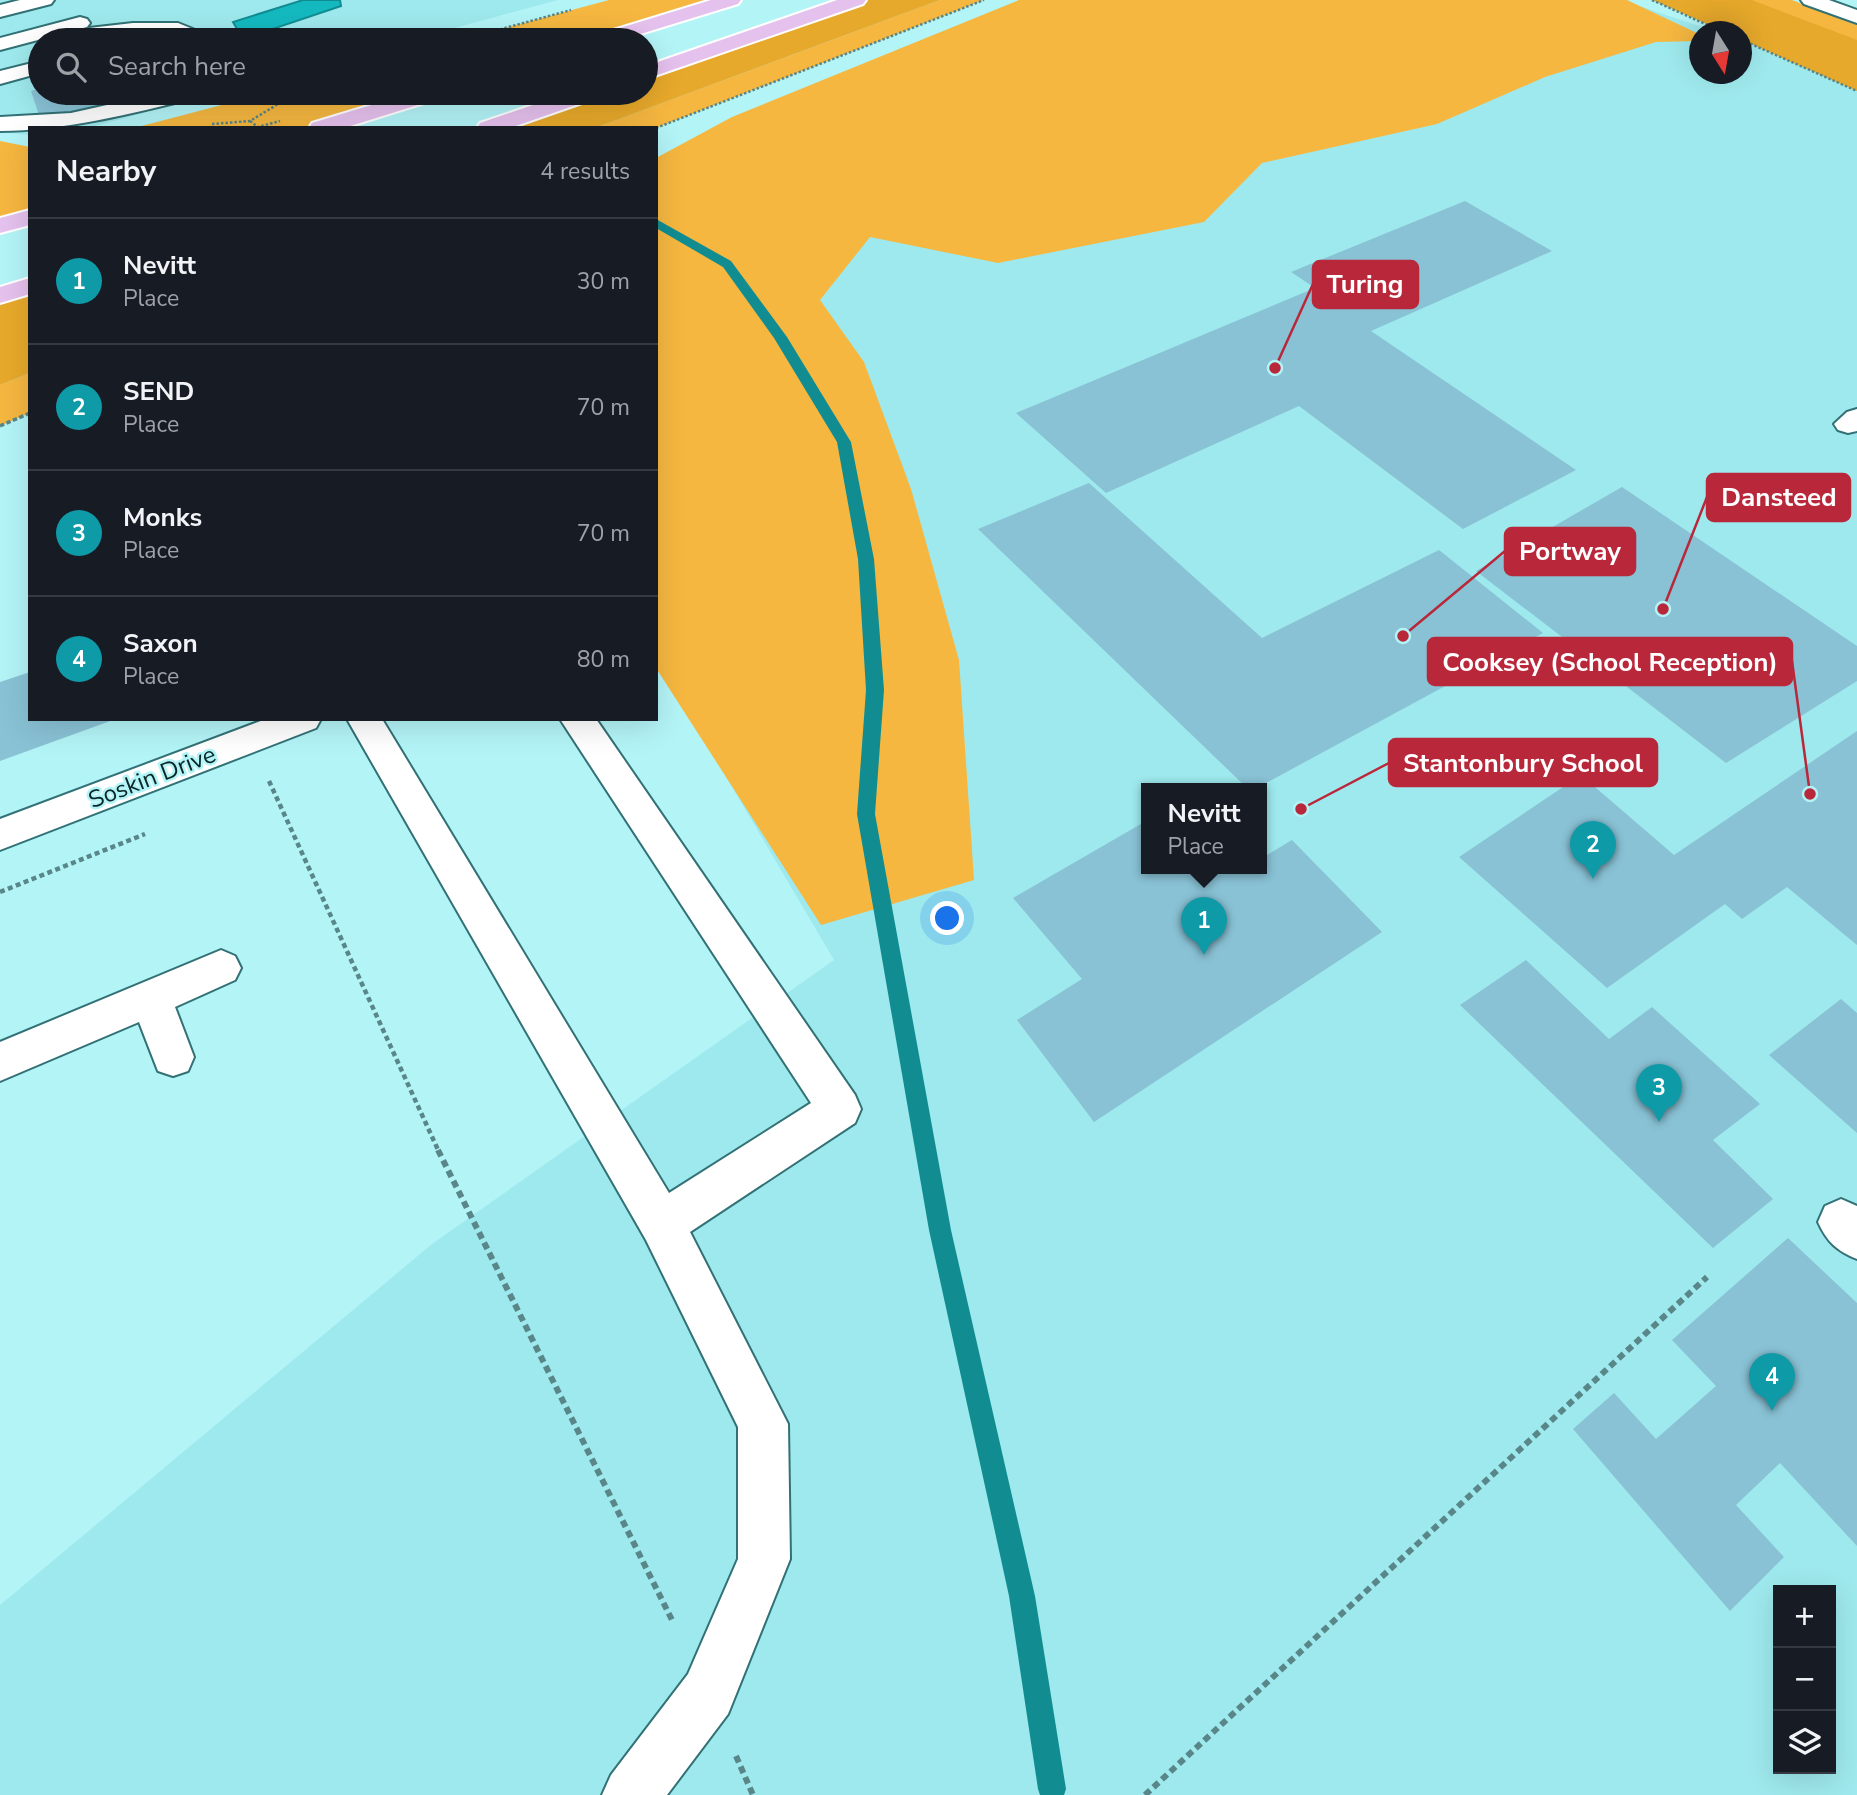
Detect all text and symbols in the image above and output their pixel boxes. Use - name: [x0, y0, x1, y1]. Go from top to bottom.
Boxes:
- north arrow: [1689, 21, 1752, 84]
- search box: [28, 28, 658, 105]
- icon: search: [52, 48, 90, 86]
- text: Search here: [108, 49, 246, 84]
- text: Nearby: [56, 151, 156, 192]
- text: 4 results: [540, 156, 630, 187]
- text: Nevitt: [123, 248, 196, 283]
- callout: Turing: [1313, 261, 1418, 308]
- text: 1: [72, 266, 86, 297]
- text: 30 m: [577, 266, 630, 297]
- text: Turing: [1327, 267, 1404, 302]
- text: Place: [123, 283, 179, 314]
- text: SEND: [123, 374, 194, 409]
- text: 2: [72, 392, 86, 423]
- text: 70 m: [577, 392, 630, 423]
- text: Place: [123, 409, 179, 440]
- callout: Dansteed: [1707, 474, 1850, 521]
- text: Dansteed: [1721, 480, 1837, 515]
- text: Monks: [123, 500, 202, 535]
- text: 3: [72, 518, 86, 549]
- text: 70 m: [577, 518, 630, 549]
- callout: Portway: [1505, 528, 1635, 575]
- text: Portway: [1519, 534, 1621, 569]
- text: Place: [123, 535, 179, 566]
- text: Saxon: [123, 626, 198, 661]
- callout: Cooksey (School Reception): [1428, 638, 1792, 685]
- text: 4: [72, 644, 86, 675]
- text: 80 m: [577, 644, 630, 675]
- text: Cooksey (School Reception): [1442, 645, 1778, 680]
- text: Place: [123, 661, 179, 692]
- street label: Soskin Drive: [84, 738, 220, 816]
- callout: Stantonbury School: [1389, 739, 1657, 786]
- text: Stantonbury School: [1403, 746, 1644, 781]
- popup: [1141, 783, 1267, 874]
- text: Nevitt: [1168, 796, 1240, 831]
- pin: 2: [1570, 821, 1616, 879]
- text: Place: [1168, 831, 1224, 862]
- pin: 1: [1181, 897, 1227, 955]
- your location: [930, 901, 964, 935]
- pin: 3: [1636, 1064, 1682, 1122]
- pin: 4: [1749, 1353, 1795, 1411]
- map controls: [1773, 1585, 1836, 1774]
- button: +: [1773, 1585, 1836, 1648]
- button: −: [1773, 1648, 1836, 1711]
- button: layers: [1773, 1711, 1836, 1774]

